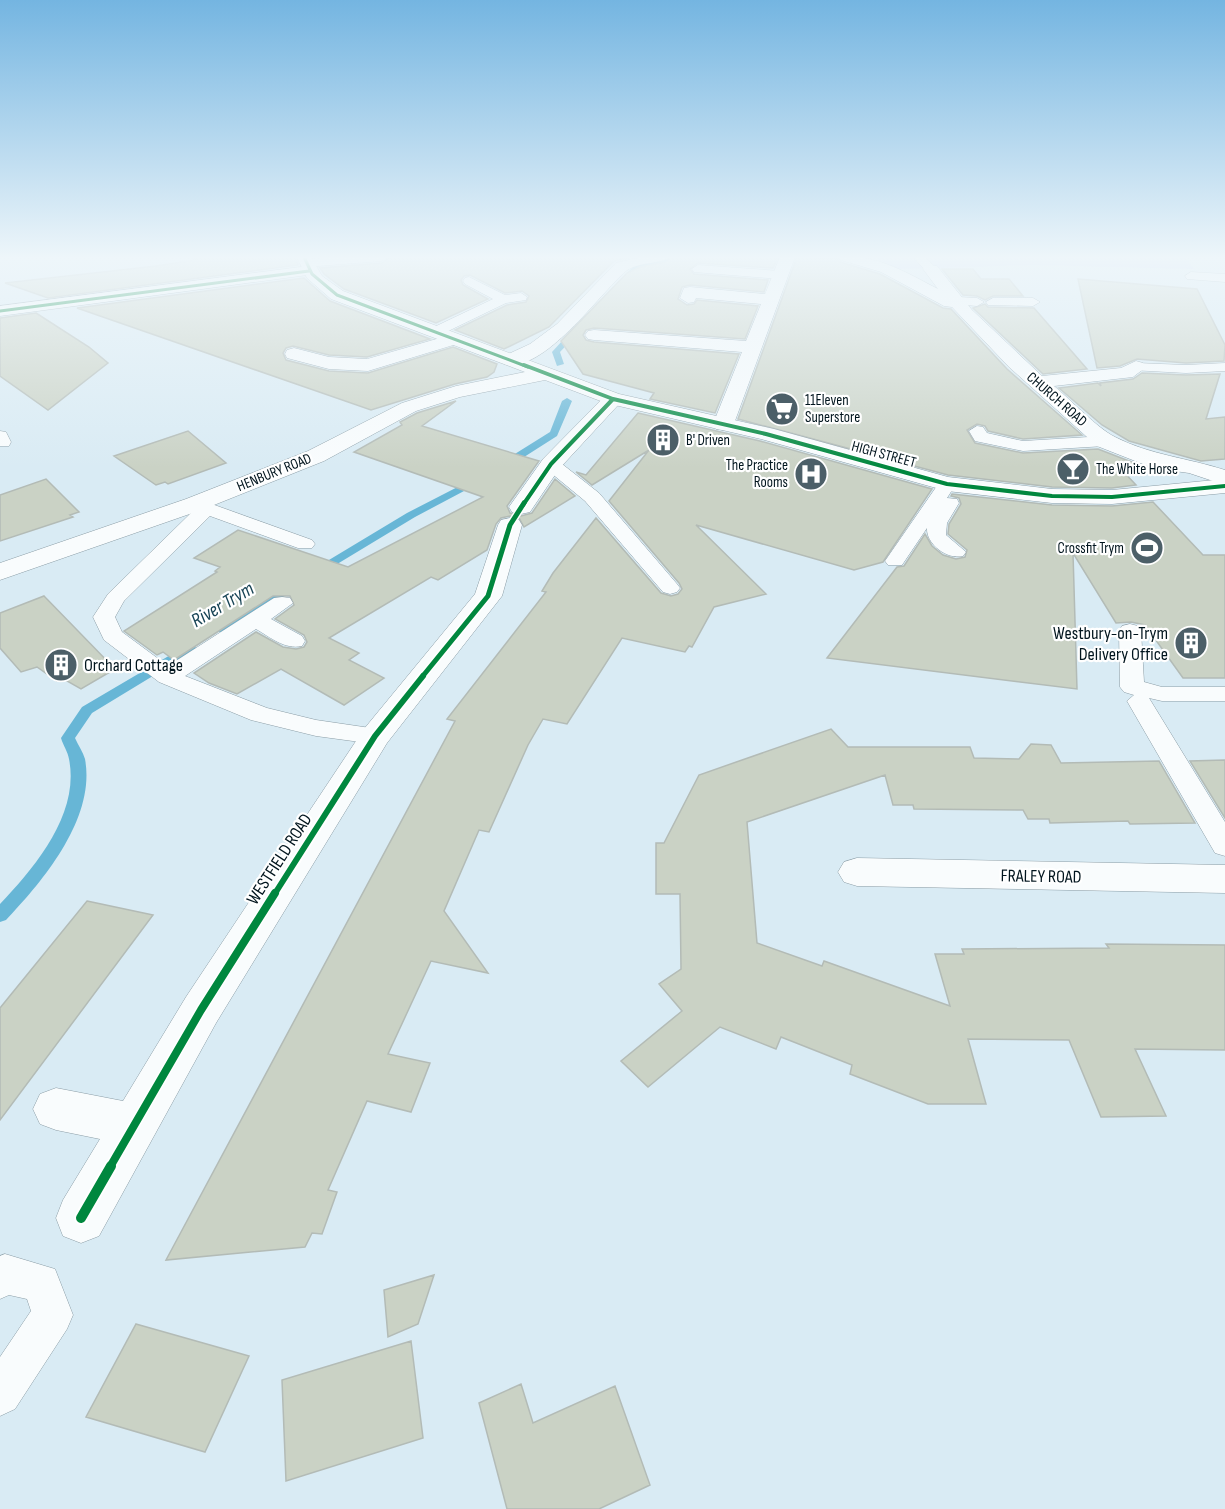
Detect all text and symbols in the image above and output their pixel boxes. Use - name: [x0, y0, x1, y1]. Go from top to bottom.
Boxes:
- street label: CHURCH ROAD: [1022, 368, 1091, 431]
- supermarket icon: 11Eleven Superstore: [764, 391, 800, 427]
- place label: 11Eleven Superstore: [805, 391, 860, 427]
- building icon: B' Driven: [645, 422, 681, 458]
- place label: B' Driven: [686, 431, 730, 450]
- street label: HIGH STREET: [850, 437, 918, 472]
- street label: HENBURY ROAD: [234, 449, 314, 496]
- bar icon: The White Horse: [1055, 451, 1091, 487]
- place label: The Practice Rooms: [726, 456, 788, 492]
- hospital icon: The Practice Rooms: [793, 456, 829, 492]
- place label: The White Horse: [1096, 460, 1178, 479]
- sports icon: Crossfit Trym: [1129, 530, 1165, 566]
- place label: Crossfit Trym: [1058, 539, 1124, 558]
- water label: River Trym: [187, 577, 259, 633]
- place label: Westbury-on-Trym Delivery Office: [1053, 623, 1168, 665]
- building icon: Westbury-on-Trym Delivery Office: [1173, 625, 1209, 661]
- building icon: Orchard Cottage: [43, 647, 79, 683]
- place label: Orchard Cottage: [84, 655, 183, 676]
- street label: WESTFIELD ROAD: [242, 810, 317, 909]
- street label: FRALEY ROAD: [1000, 865, 1082, 888]

